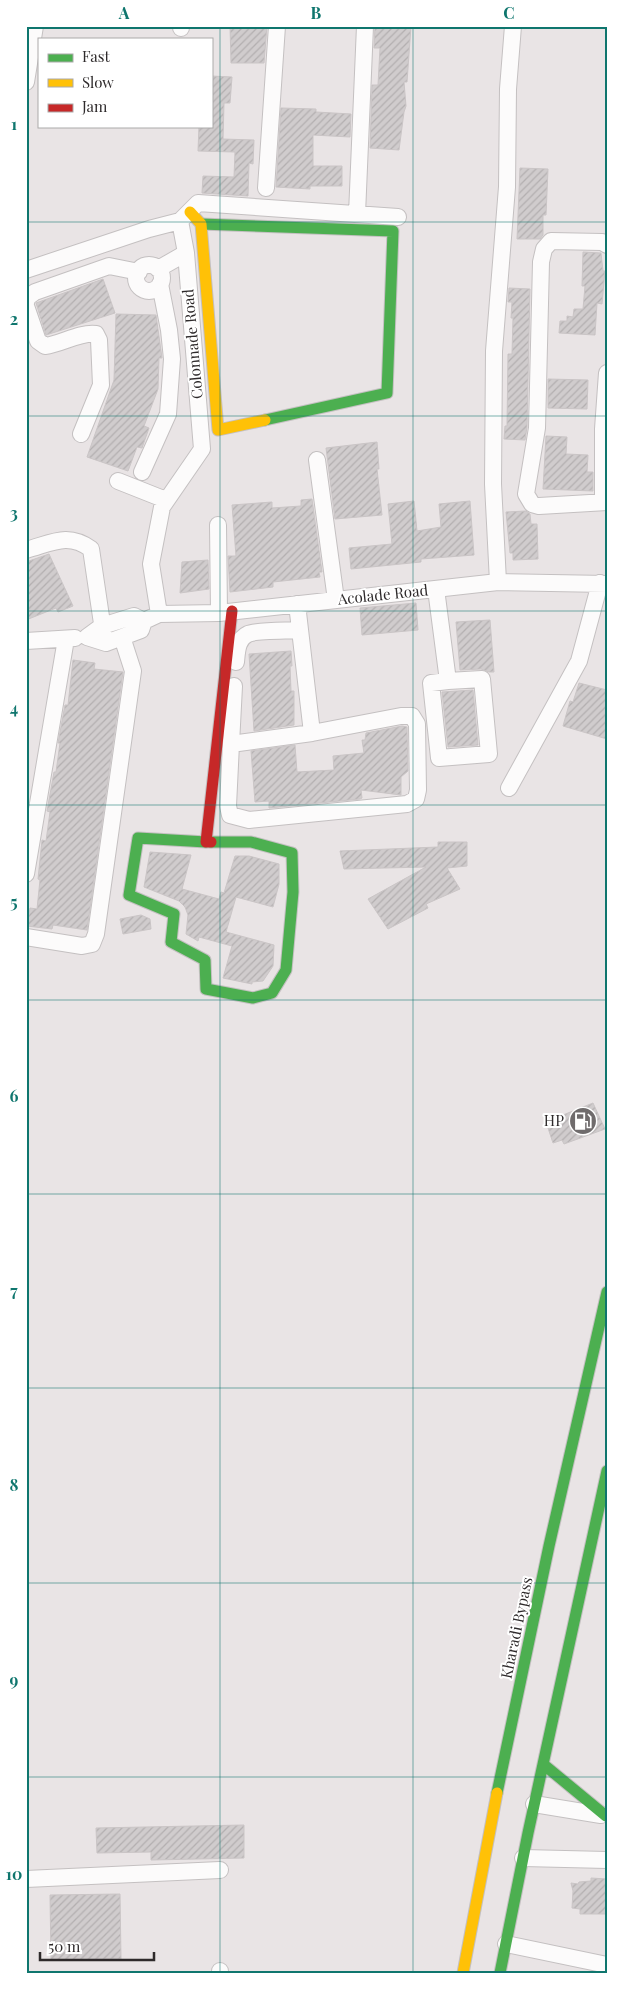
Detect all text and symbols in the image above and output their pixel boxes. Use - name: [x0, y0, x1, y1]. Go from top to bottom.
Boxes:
- text: A: [118, 2, 130, 23]
- text: B: [311, 2, 322, 23]
- text: C: [503, 2, 515, 23]
- legend: [38, 38, 212, 128]
- text: Fast: [82, 46, 111, 66]
- text: Slow: [82, 72, 114, 92]
- text: Jam: [81, 96, 108, 116]
- text: 1: [11, 113, 17, 134]
- street label: Colonnade Road: [177, 288, 207, 400]
- text: 2: [10, 308, 18, 329]
- text: 3: [10, 502, 18, 523]
- street label: Acolade Road: [336, 579, 429, 609]
- text: 4: [10, 697, 18, 718]
- text: 5: [10, 891, 18, 912]
- text: 6: [10, 1085, 19, 1106]
- fuel station icon: HP: [568, 1106, 598, 1136]
- place label: HP: [544, 1110, 564, 1130]
- text: 7: [10, 1280, 18, 1301]
- text: 8: [10, 1474, 19, 1495]
- street label: Kharadi Bypass: [495, 1575, 537, 1680]
- text: 9: [10, 1669, 19, 1690]
- text: 10: [6, 1863, 22, 1884]
- scale bar: [40, 1929, 154, 1961]
- text: 50 m: [48, 1936, 81, 1956]

